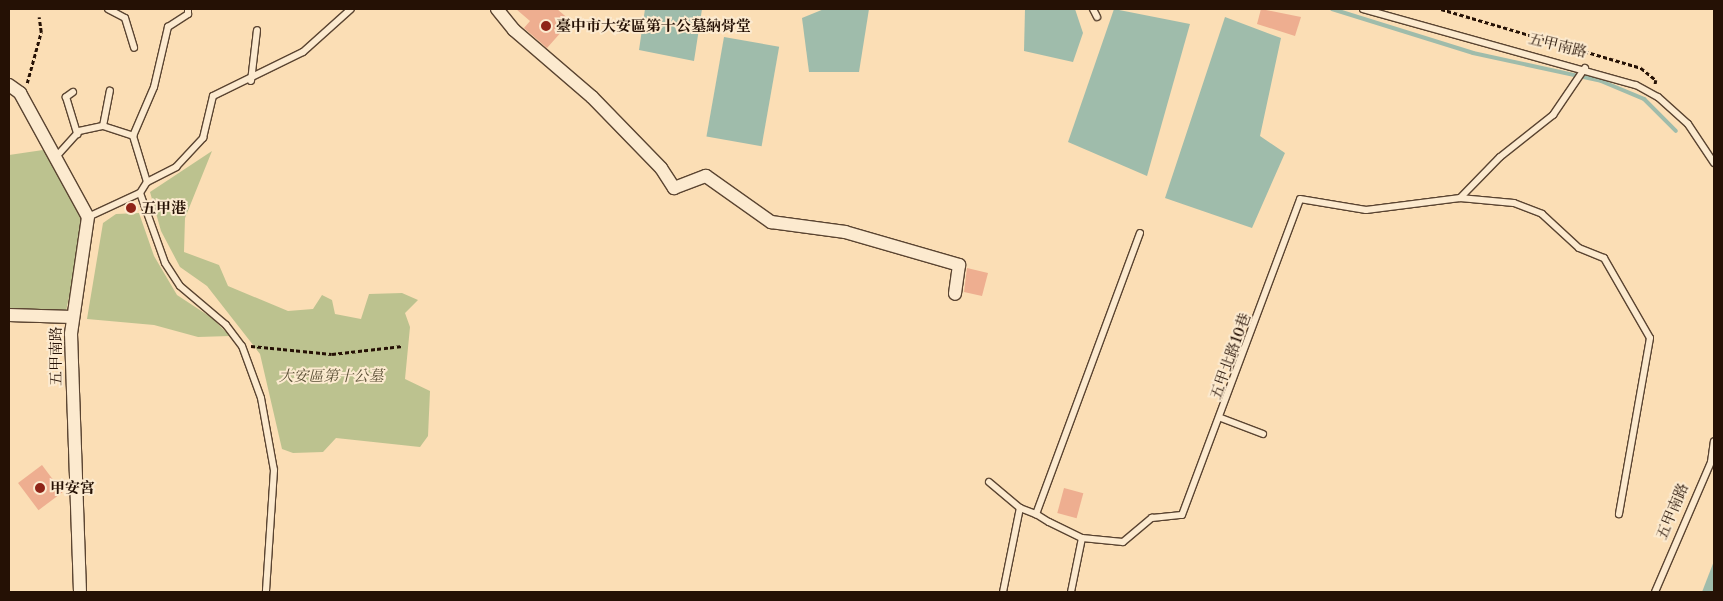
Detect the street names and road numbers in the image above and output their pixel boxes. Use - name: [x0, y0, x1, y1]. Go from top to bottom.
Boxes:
- street label: 五甲南路: [1527, 29, 1589, 61]
- street label: 五甲北路10巷: [1206, 310, 1254, 402]
- street label: 五甲南路: [47, 326, 65, 386]
- street label: 五甲南路: [1652, 480, 1692, 542]

